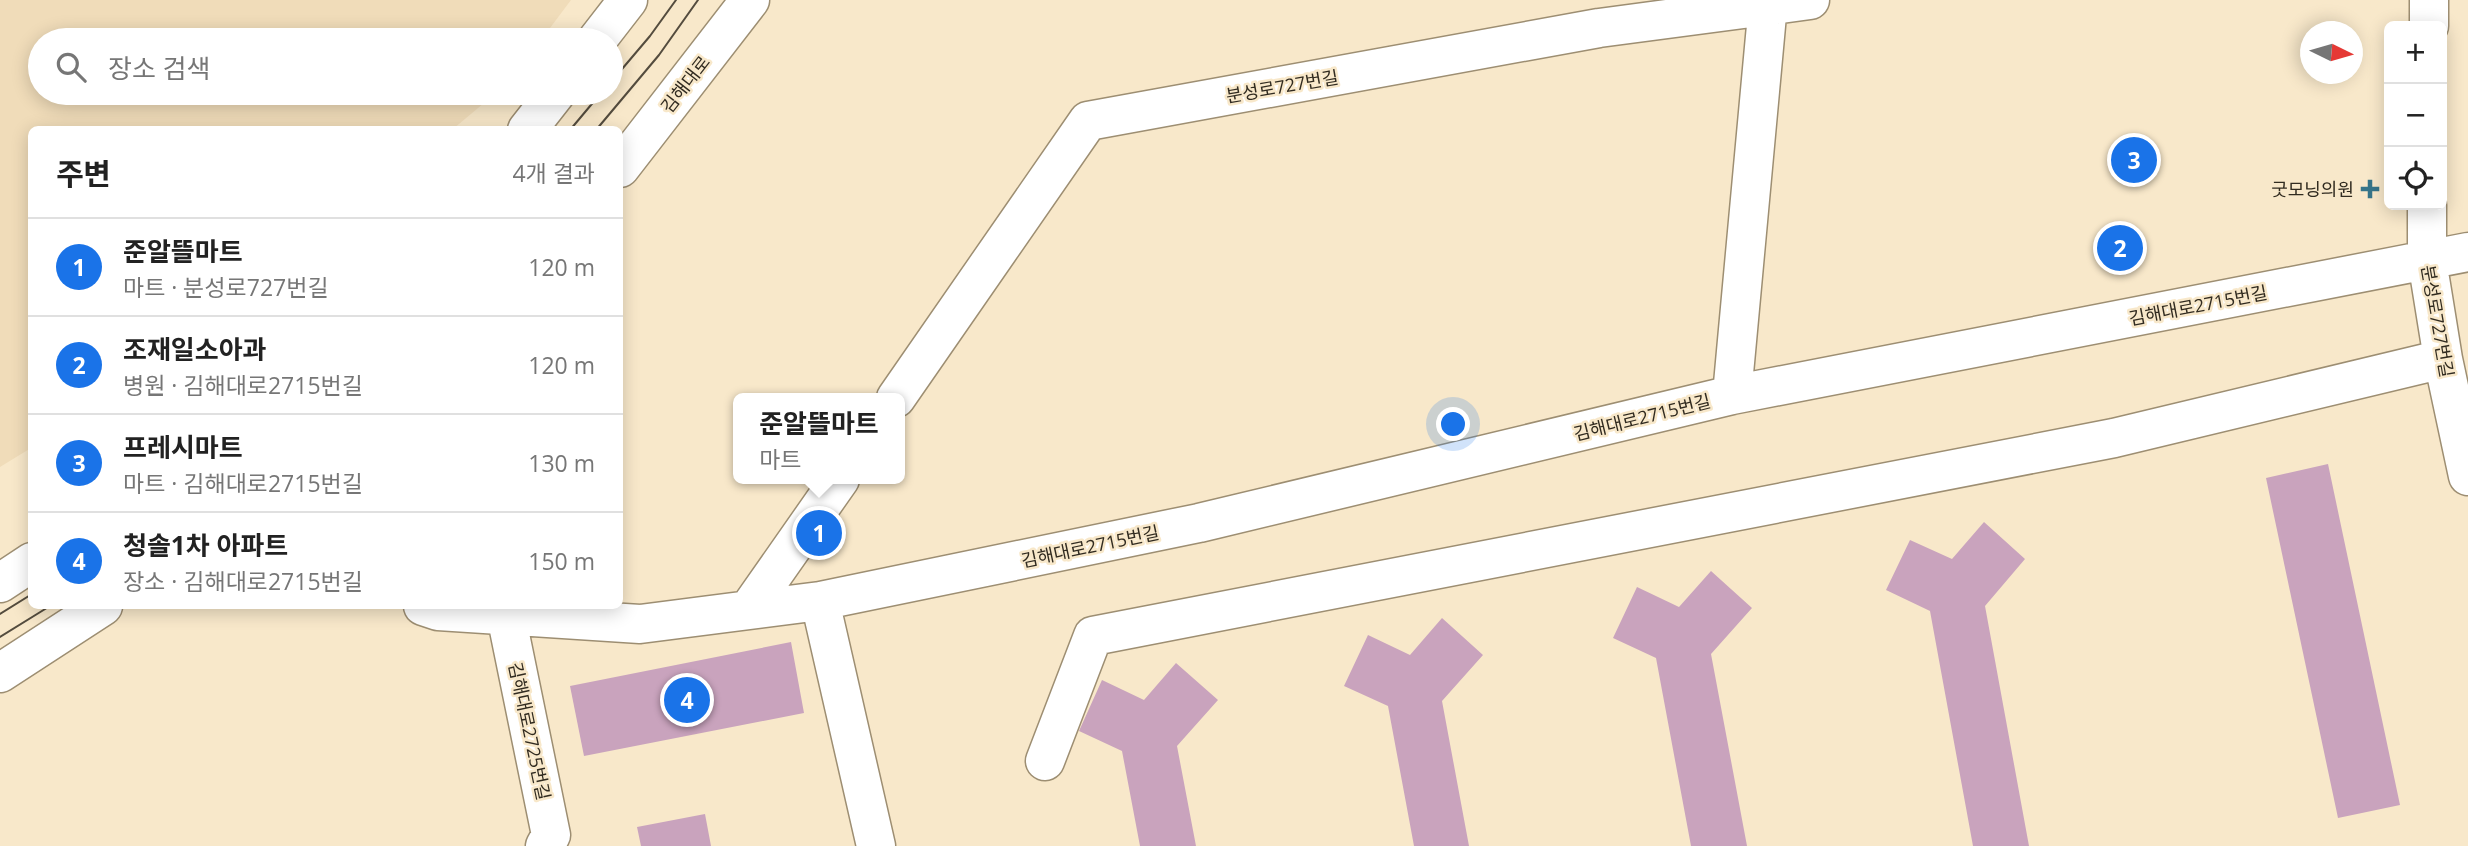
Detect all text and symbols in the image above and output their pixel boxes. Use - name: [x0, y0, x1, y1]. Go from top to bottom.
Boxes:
- north arrow: [2300, 21, 2363, 84]
- map controls: [2384, 21, 2447, 210]
- button: +: [2384, 21, 2447, 84]
- search box: [28, 28, 623, 105]
- icon: search: [52, 48, 90, 86]
- text: 장소 검색: [108, 50, 210, 86]
- street label: 김해대로: [655, 51, 715, 117]
- street label: 분성로727번길: [1224, 64, 1340, 108]
- button: −: [2384, 84, 2447, 147]
- pin: 3: [2111, 134, 2157, 186]
- button: locate: [2384, 147, 2447, 210]
- text: 주변: [56, 153, 111, 194]
- text: 4개 결과: [512, 157, 595, 189]
- place label: 굿모닝의원: [2271, 177, 2354, 201]
- marker: 굿모닝의원: [2360, 179, 2380, 199]
- pin: 2: [2097, 222, 2143, 274]
- text: 준알뜰마트: [123, 233, 243, 269]
- text: 1: [72, 251, 86, 283]
- text: 120 m: [528, 251, 595, 283]
- street label: 분성로727번길: [2416, 263, 2460, 379]
- text: 마트 · 분성로727번길: [123, 271, 329, 303]
- street label: 김해대로2715번길: [2127, 280, 2269, 330]
- text: 조재일소아과: [123, 331, 267, 367]
- text: 2: [72, 349, 86, 381]
- text: 120 m: [528, 349, 595, 381]
- text: 병원 · 김해대로2715번길: [123, 369, 363, 401]
- street label: 김해대로2715번길: [1571, 388, 1713, 446]
- popup: [733, 393, 905, 484]
- text: 준알뜰마트: [759, 405, 879, 441]
- your location: [1436, 407, 1470, 441]
- text: 프레시마트: [123, 429, 243, 465]
- text: 마트: [759, 443, 802, 475]
- text: 3: [72, 447, 86, 479]
- text: 130 m: [528, 447, 595, 479]
- text: 마트 · 김해대로2715번길: [123, 467, 363, 499]
- pin: 1: [796, 507, 842, 559]
- street label: 김해대로2715번길: [1019, 520, 1161, 572]
- text: 청솔1차 아파트: [123, 527, 288, 563]
- text: 4: [72, 545, 86, 577]
- text: 150 m: [528, 545, 595, 577]
- text: 장소 · 김해대로2715번길: [123, 565, 363, 597]
- street label: 김해대로2725번길: [504, 660, 556, 802]
- pin: 4: [664, 674, 710, 726]

